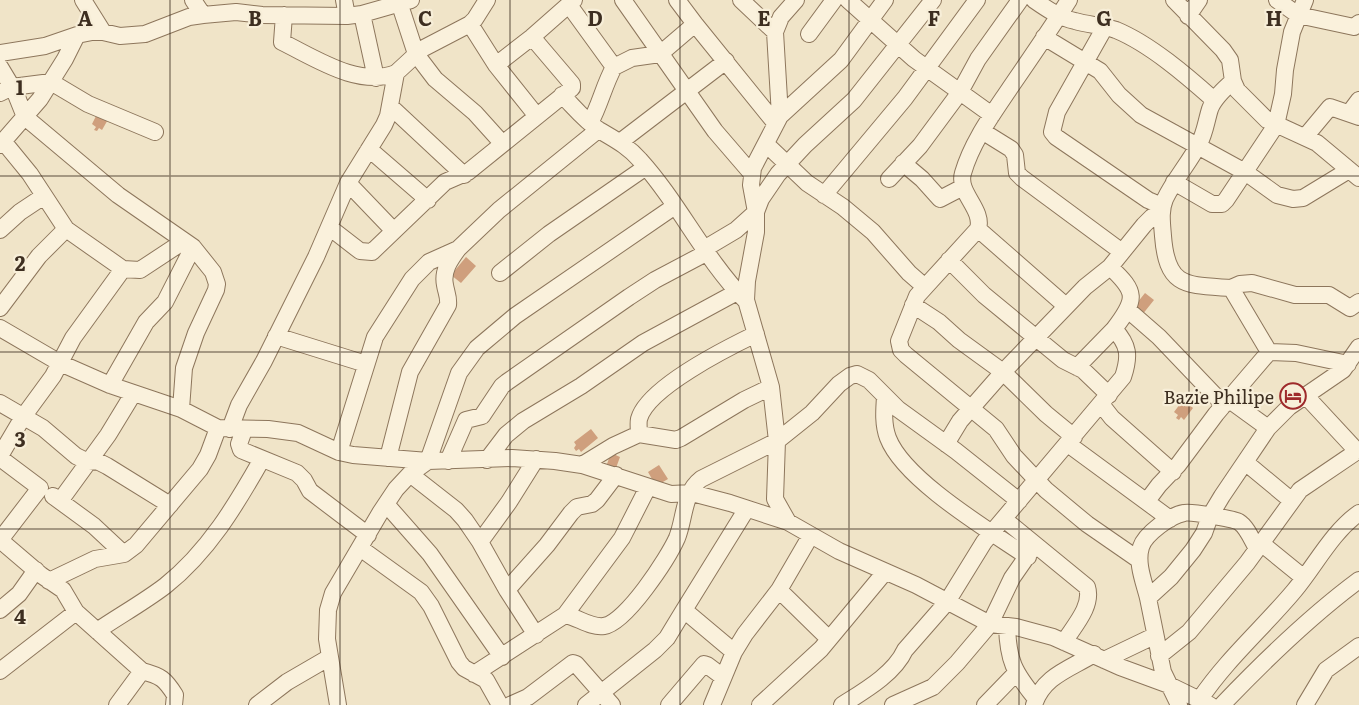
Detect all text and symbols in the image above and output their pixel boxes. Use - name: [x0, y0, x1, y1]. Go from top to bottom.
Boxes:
- text: A: [77, 2, 93, 32]
- text: B: [248, 2, 262, 32]
- text: C: [418, 2, 432, 32]
- text: D: [587, 2, 603, 32]
- text: E: [757, 2, 771, 32]
- text: F: [928, 2, 941, 32]
- text: G: [1096, 2, 1112, 32]
- text: H: [1266, 2, 1282, 32]
- text: 1: [16, 71, 24, 101]
- text: 2: [15, 247, 26, 277]
- hotel icon: Bazie Philipe: [1278, 381, 1308, 411]
- place label: Bazie Philipe: [1164, 383, 1274, 410]
- text: 3: [14, 423, 26, 453]
- text: 4: [14, 600, 26, 630]

